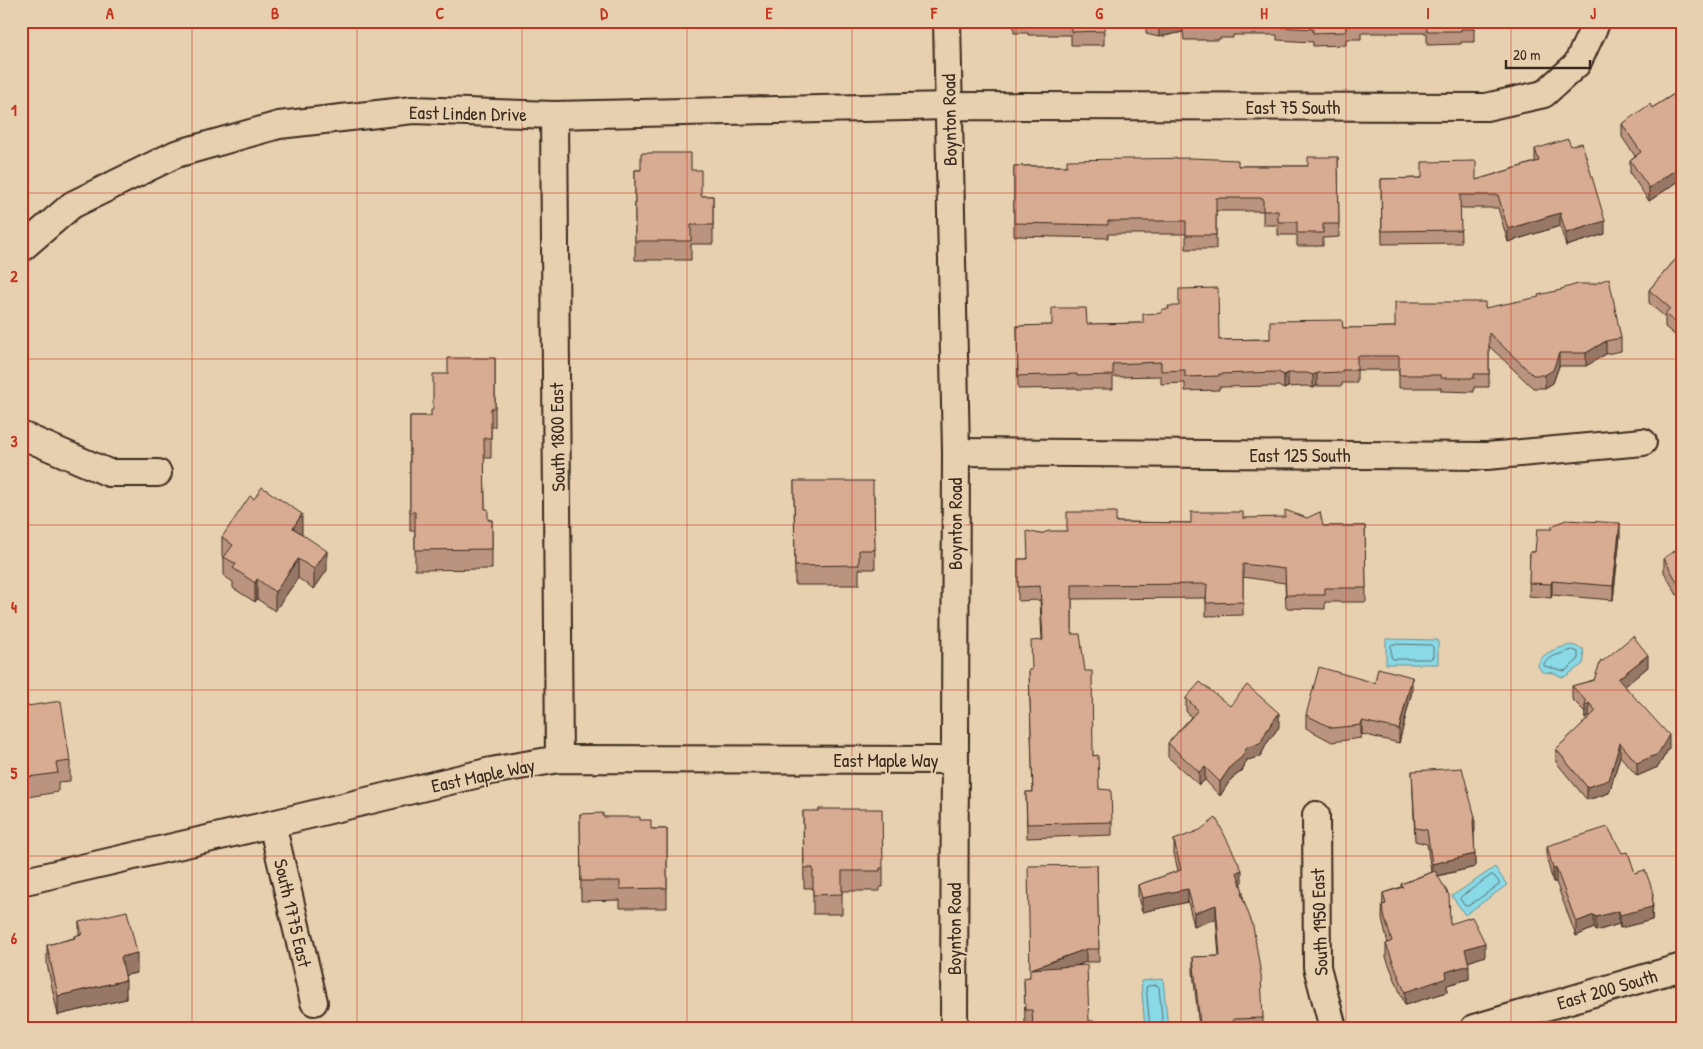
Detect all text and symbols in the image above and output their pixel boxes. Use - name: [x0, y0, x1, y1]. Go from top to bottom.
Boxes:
- text: A: [106, 2, 114, 24]
- text: B: [271, 2, 279, 24]
- text: C: [436, 2, 445, 24]
- text: D: [600, 2, 608, 24]
- text: E: [765, 2, 773, 24]
- text: F: [930, 2, 938, 24]
- text: G: [1095, 2, 1103, 24]
- text: H: [1260, 2, 1268, 24]
- text: I: [1426, 2, 1430, 24]
- text: J: [1590, 2, 1596, 24]
- scale bar: [1506, 38, 1589, 70]
- text: 20 m: [1513, 44, 1540, 65]
- street label: Boynton Road: [935, 73, 963, 166]
- street label: East 75 South: [1246, 94, 1340, 120]
- text: 1: [11, 99, 17, 121]
- street label: East Linden Drive: [409, 99, 527, 127]
- text: 2: [10, 265, 18, 287]
- street label: South 1800 East: [543, 382, 571, 492]
- text: 3: [10, 430, 18, 452]
- street label: East 125 South: [1250, 442, 1350, 468]
- street label: Boynton Road: [942, 477, 968, 570]
- text: 4: [11, 596, 17, 618]
- street label: East Maple Way: [833, 747, 939, 773]
- street label: East Maple Way: [429, 751, 537, 799]
- text: 5: [11, 762, 18, 784]
- street label: South 1775 East: [268, 856, 318, 970]
- street label: South 1950 East: [1304, 867, 1334, 976]
- street label: Boynton Road: [941, 882, 967, 975]
- text: 6: [11, 927, 18, 949]
- street label: East 200 South: [1554, 962, 1660, 1016]

